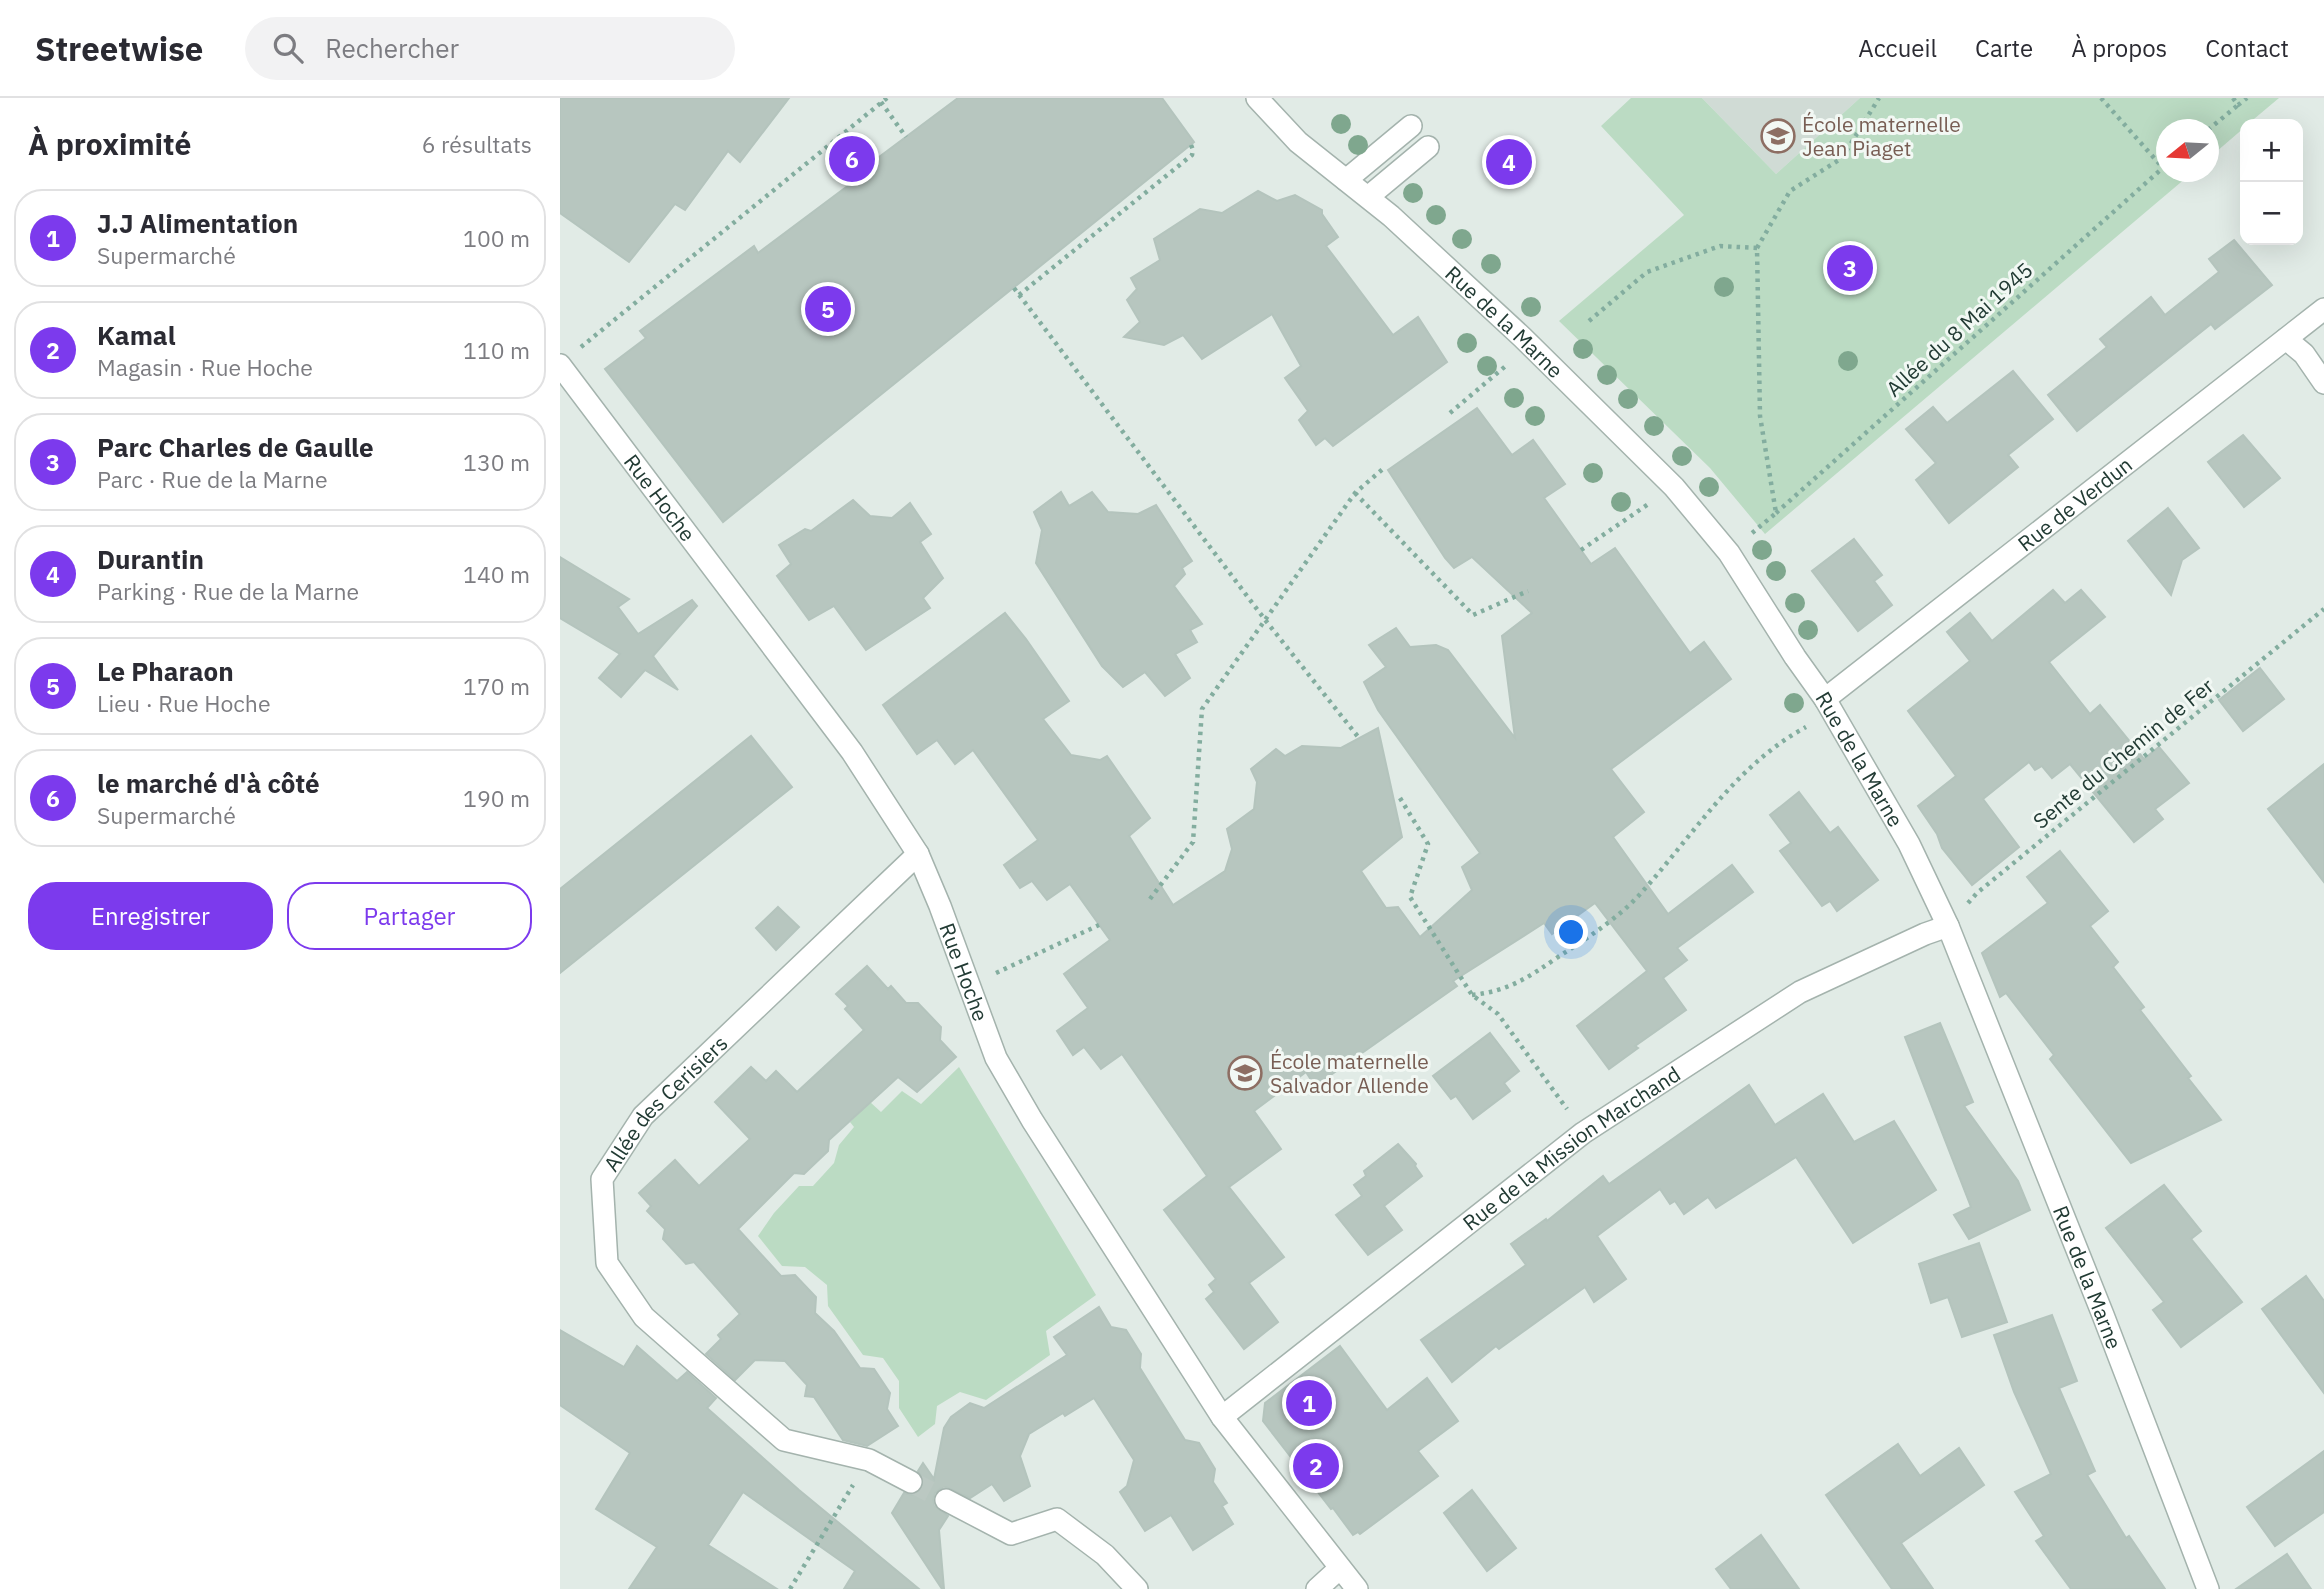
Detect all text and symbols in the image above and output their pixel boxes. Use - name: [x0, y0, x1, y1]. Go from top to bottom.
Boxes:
- search box: [245, 17, 735, 80]
- text: Streetwise: [35, 27, 203, 70]
- icon: search: [269, 29, 307, 67]
- text: Rechercher: [325, 31, 459, 65]
- text: Accueil: [1858, 32, 1937, 64]
- text: Carte: [1975, 32, 2033, 64]
- text: À propos: [2071, 32, 2167, 64]
- text: Contact: [2205, 32, 2289, 64]
- place label: École maternelle Jean Piaget: [1802, 110, 1961, 162]
- school or university icon: École maternelle Jean Piaget: [1759, 117, 1797, 155]
- north arrow: [2156, 119, 2219, 182]
- map controls: [2240, 119, 2303, 245]
- button: +: [2240, 119, 2303, 182]
- text: À proximité: [28, 124, 191, 163]
- text: 6 résultats: [422, 129, 532, 159]
- pin: 6: [829, 133, 875, 185]
- pin: 4: [1486, 136, 1532, 188]
- button: −: [2240, 182, 2303, 245]
- text: J.J Alimentation: [97, 206, 298, 240]
- text: 1: [46, 223, 60, 253]
- text: 100 m: [463, 223, 530, 253]
- text: Supermarché: [97, 240, 236, 270]
- pin: 3: [1827, 242, 1873, 294]
- street label: Allée du 8 Mai 1945: [1880, 256, 2038, 402]
- street label: Rue de la Marne: [1440, 259, 1569, 384]
- pin: 5: [805, 283, 851, 335]
- text: Kamal: [97, 318, 176, 352]
- text: 2: [46, 335, 60, 365]
- text: 110 m: [463, 335, 530, 365]
- text: Magasin · Rue Hoche: [97, 352, 313, 382]
- text: Parc Charles de Gaulle: [97, 430, 374, 464]
- text: 3: [46, 447, 60, 477]
- text: 130 m: [463, 447, 530, 477]
- street label: Rue Hoche: [618, 448, 702, 547]
- street label: Rue de Verdun: [2012, 450, 2138, 557]
- text: Parc · Rue de la Marne: [97, 464, 328, 494]
- text: Durantin: [97, 542, 204, 576]
- text: 4: [46, 559, 60, 589]
- text: 140 m: [463, 559, 530, 589]
- text: Parking · Rue de la Marne: [97, 576, 359, 606]
- text: Le Pharaon: [97, 654, 234, 688]
- text: 5: [46, 671, 60, 701]
- text: 170 m: [463, 671, 530, 701]
- street label: Sente du Chemin de Fer: [2027, 671, 2219, 835]
- street label: Rue de la Marne: [1810, 686, 1910, 832]
- text: Lieu · Rue Hoche: [97, 688, 271, 718]
- text: le marché d'à côté: [97, 766, 320, 800]
- text: 6: [46, 783, 60, 813]
- text: 190 m: [463, 783, 530, 813]
- text: Supermarché: [97, 800, 236, 830]
- button: Enregistrer: [28, 882, 273, 950]
- button: Partager: [287, 882, 532, 950]
- your location: [1554, 915, 1588, 949]
- street label: Rue Hoche: [933, 919, 995, 1025]
- street label: Allée des Cerisiers: [597, 1029, 733, 1176]
- place label: École maternelle Salvador Allende: [1270, 1047, 1429, 1099]
- school or university icon: École maternelle Salvador Allende: [1226, 1054, 1264, 1092]
- street label: Rue de la Mission Marchand: [1457, 1060, 1685, 1237]
- street label: Rue de la Marne: [2047, 1201, 2129, 1353]
- pin: 1: [1286, 1377, 1332, 1429]
- pin: 2: [1293, 1440, 1339, 1492]

